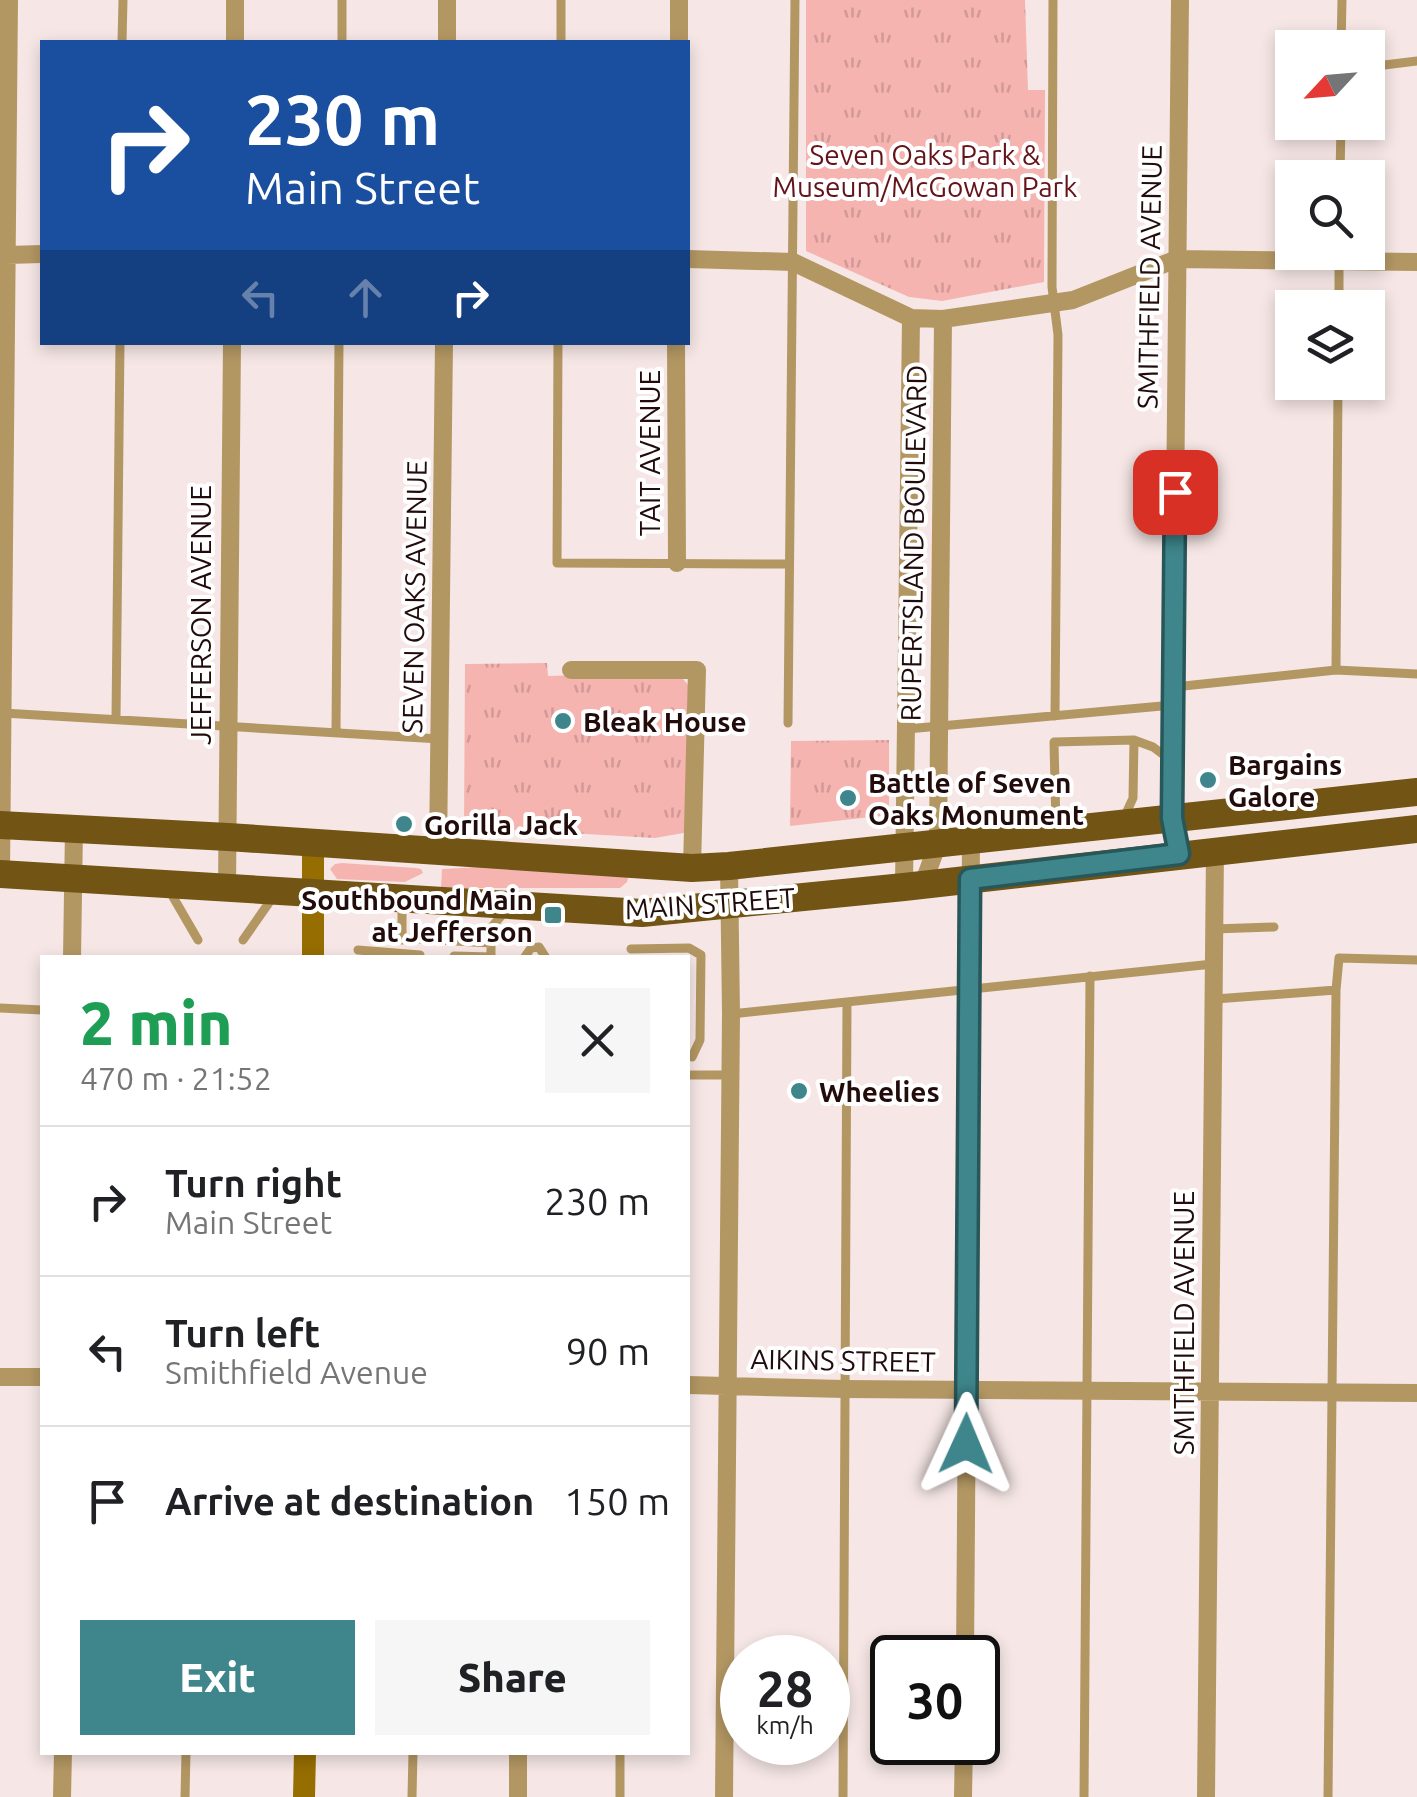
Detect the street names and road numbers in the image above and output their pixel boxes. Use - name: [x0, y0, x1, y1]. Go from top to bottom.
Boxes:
- street label: SMITHFIELD AVENUE: [1131, 145, 1167, 409]
- street label: RUPERTSLAND BOULEVARD: [894, 365, 932, 721]
- street label: TAIT AVENUE: [634, 370, 665, 536]
- street label: SEVEN OAKS AVENUE: [396, 460, 432, 734]
- street label: JEFFERSON AVENUE: [185, 485, 216, 745]
- street label: MAIN STREET: [624, 882, 797, 924]
- street label: SMITHFIELD AVENUE: [1168, 1191, 1199, 1455]
- street label: AIKINS STREET: [750, 1343, 936, 1377]

